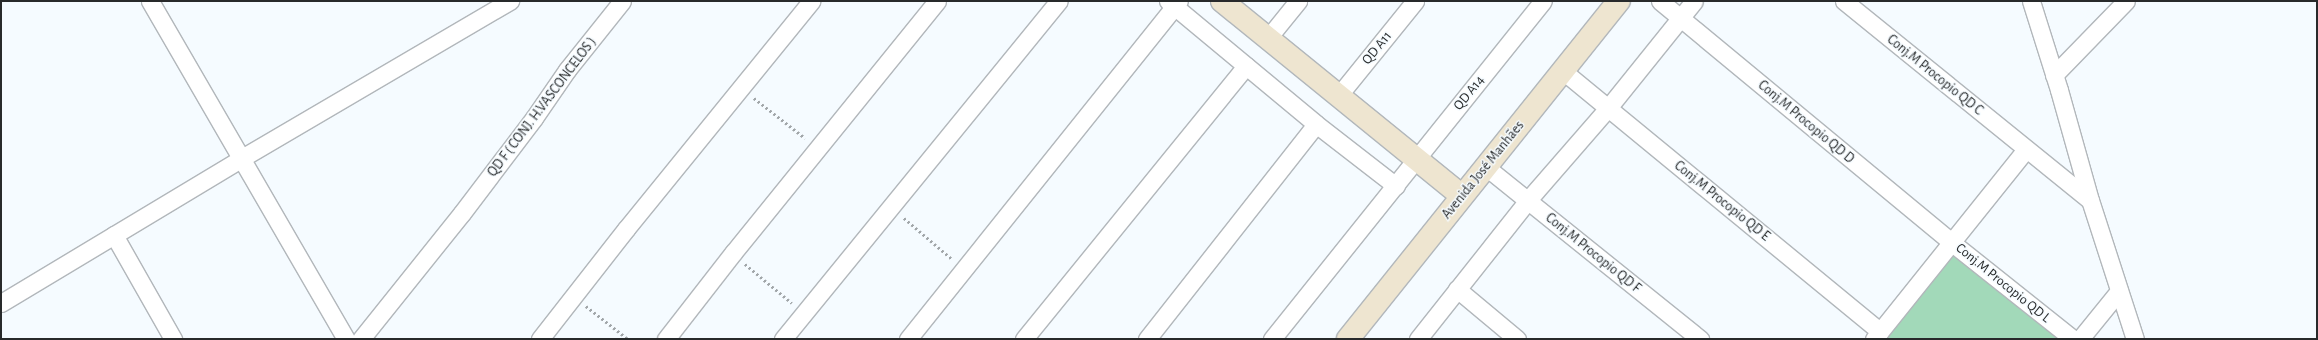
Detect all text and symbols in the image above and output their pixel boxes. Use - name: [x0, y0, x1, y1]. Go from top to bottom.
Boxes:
- street label: QD A11: [1359, 28, 1395, 68]
- street label: Conj.M Procopio QD C: [1884, 31, 1986, 119]
- street label: QD F ( CONJ. H.VASCONCELOS ): [484, 34, 600, 180]
- street label: QD A14: [1450, 72, 1488, 114]
- street label: Conj.M Procopio QD D: [1754, 77, 1858, 167]
- street label: Avenida José Manhães: [1438, 118, 1528, 222]
- street label: Conj.M Procopio QD E: [1671, 157, 1773, 245]
- street label: Conj.M Procopio QD F: [1542, 210, 1644, 296]
- street label: Conj.M Procopio QD L: [1952, 240, 2054, 326]

